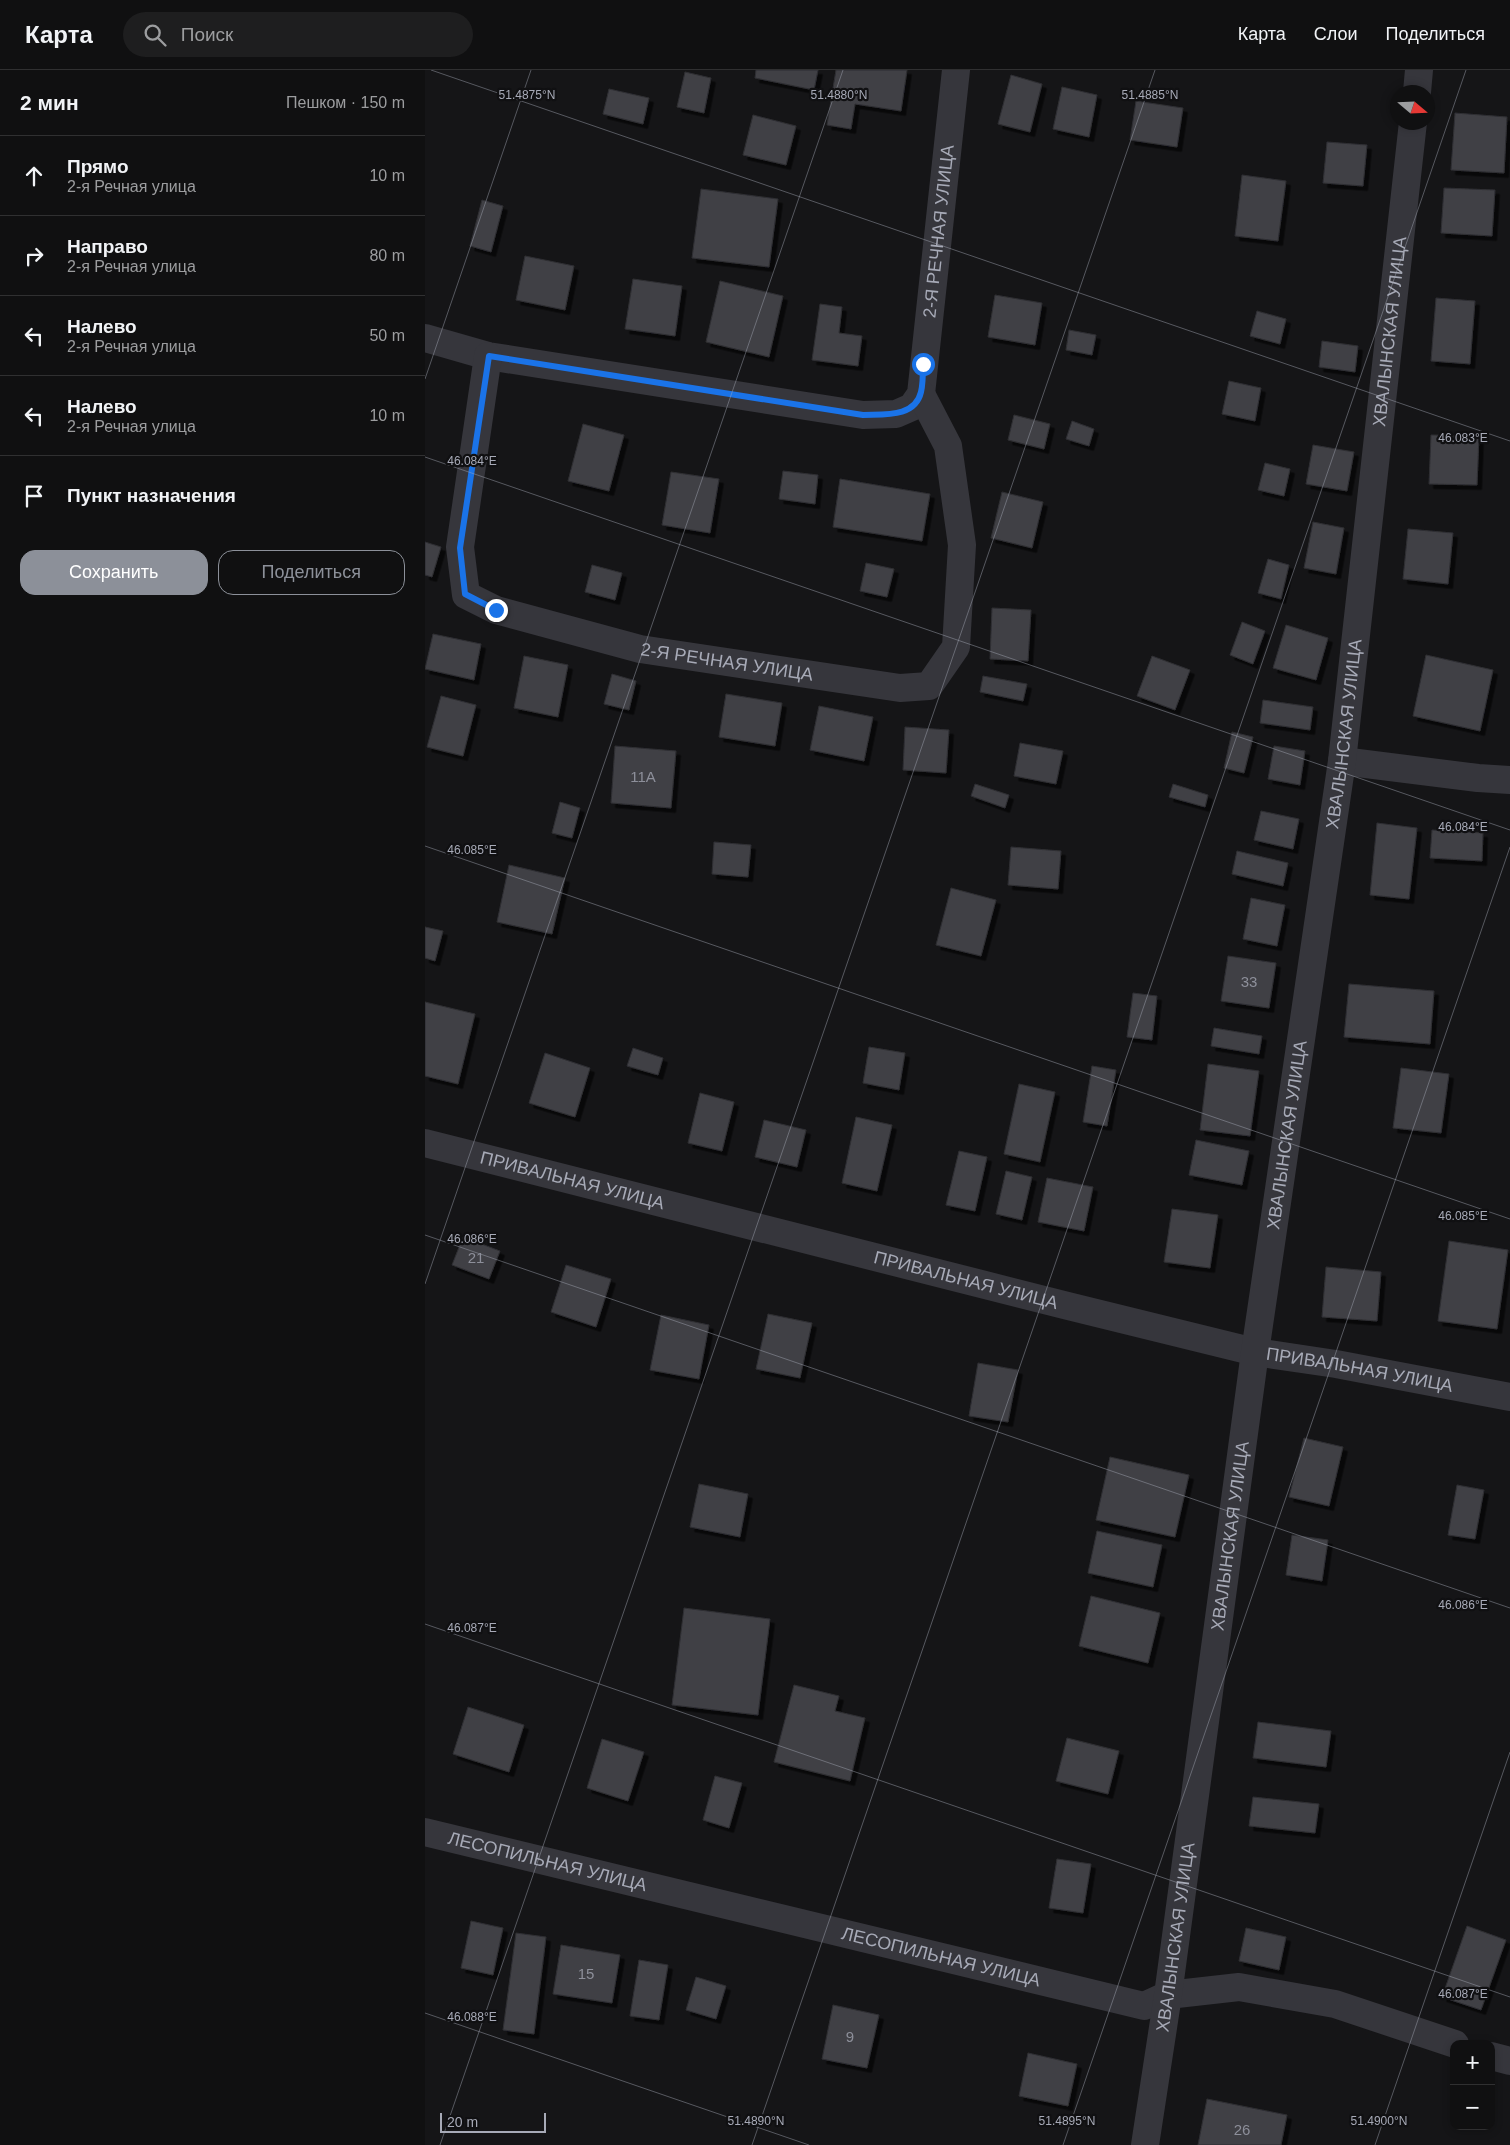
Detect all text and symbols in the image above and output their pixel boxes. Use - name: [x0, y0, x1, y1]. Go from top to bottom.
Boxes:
- search box: [123, 12, 473, 57]
- text: Карта: [25, 21, 93, 48]
- icon: search: [141, 21, 169, 49]
- text: Поиск: [181, 24, 233, 45]
- text: Карта: [1238, 24, 1286, 44]
- text: Слои: [1314, 24, 1358, 44]
- text: Поделиться: [1386, 24, 1485, 44]
- north arrow: [1390, 85, 1435, 130]
- text: 51.4875°N: [499, 88, 555, 102]
- text: 51.4880°N: [811, 88, 867, 102]
- text: 51.4885°N: [1122, 88, 1178, 102]
- text: 2 мин: [20, 91, 79, 114]
- text: Пешком · 150 m: [286, 94, 405, 111]
- street label: 2-Я РЕЧНАЯ УЛИЦА: [919, 144, 958, 319]
- text: Прямо: [67, 156, 129, 177]
- icon: ahead: [20, 162, 48, 190]
- text: 10 m: [369, 167, 405, 184]
- text: 2-я Речная улица: [67, 178, 196, 195]
- text: Направо: [67, 236, 148, 257]
- street label: ХВАЛЫНСКАЯ УЛИЦА: [1369, 236, 1410, 428]
- icon: right: [20, 242, 48, 270]
- text: 80 m: [369, 247, 405, 264]
- text: 2-я Речная улица: [67, 258, 196, 275]
- text: Налево: [67, 316, 137, 337]
- icon: left: [20, 322, 48, 350]
- text: 50 m: [369, 327, 405, 344]
- text: 2-я Речная улица: [67, 338, 196, 355]
- route start: [912, 353, 935, 376]
- text: Налево: [67, 396, 137, 417]
- icon: left: [20, 402, 48, 430]
- text: 10 m: [369, 407, 405, 424]
- text: 2-я Речная улица: [67, 418, 196, 435]
- text: 46.083°E: [1438, 431, 1488, 445]
- text: 46.084°E: [447, 454, 497, 468]
- icon: arrive: [20, 482, 48, 510]
- text: Пункт назначения: [67, 485, 236, 506]
- button: Сохранить: [20, 550, 208, 595]
- button: Поделиться: [218, 550, 405, 595]
- route end: [485, 599, 508, 622]
- street label: ХВАЛЫНСКАЯ УЛИЦА: [1322, 638, 1365, 830]
- street label: 2-Я РЕЧНАЯ УЛИЦА: [639, 639, 814, 685]
- house number: 11А: [630, 768, 656, 785]
- text: 46.084°E: [1438, 820, 1488, 834]
- text: 46.085°E: [447, 843, 497, 857]
- house number: 33: [1241, 973, 1257, 990]
- street label: ХВАЛЫНСКАЯ УЛИЦА: [1263, 1039, 1311, 1231]
- street label: ПРИВАЛЬНАЯ УЛИЦА: [478, 1147, 667, 1213]
- text: 46.085°E: [1438, 1209, 1488, 1223]
- text: 46.086°E: [447, 1232, 497, 1246]
- street label: ПРИВАЛЬНАЯ УЛИЦА: [872, 1247, 1060, 1313]
- house number: 21: [468, 1249, 484, 1266]
- street label: ПРИВАЛЬНАЯ УЛИЦА: [1265, 1344, 1455, 1396]
- street label: ХВАЛЫНСКАЯ УЛИЦА: [1207, 1440, 1253, 1632]
- text: 46.086°E: [1438, 1598, 1488, 1612]
- text: 46.087°E: [447, 1621, 497, 1635]
- street label: ЛЕСОПИЛЬНАЯ УЛИЦА: [446, 1828, 649, 1895]
- street label: ХВАЛЫНСКАЯ УЛИЦА: [1152, 1841, 1199, 2033]
- street label: ЛЕСОПИЛЬНАЯ УЛИЦА: [840, 1923, 1043, 1991]
- house number: 15: [578, 1965, 594, 1982]
- text: 46.087°E: [1438, 1987, 1488, 2001]
- text: 46.088°E: [447, 2010, 497, 2024]
- house number: 9: [846, 2028, 854, 2045]
- map controls: [1450, 2040, 1495, 2130]
- button: +: [1450, 2040, 1495, 2085]
- button: −: [1450, 2085, 1495, 2130]
- scale bar: [440, 2110, 546, 2133]
- text: 20 m: [447, 2114, 478, 2130]
- text: 51.4890°N: [728, 2114, 784, 2128]
- text: 51.4895°N: [1039, 2114, 1095, 2128]
- text: 51.4900°N: [1351, 2114, 1407, 2128]
- house number: 26: [1234, 2121, 1250, 2138]

